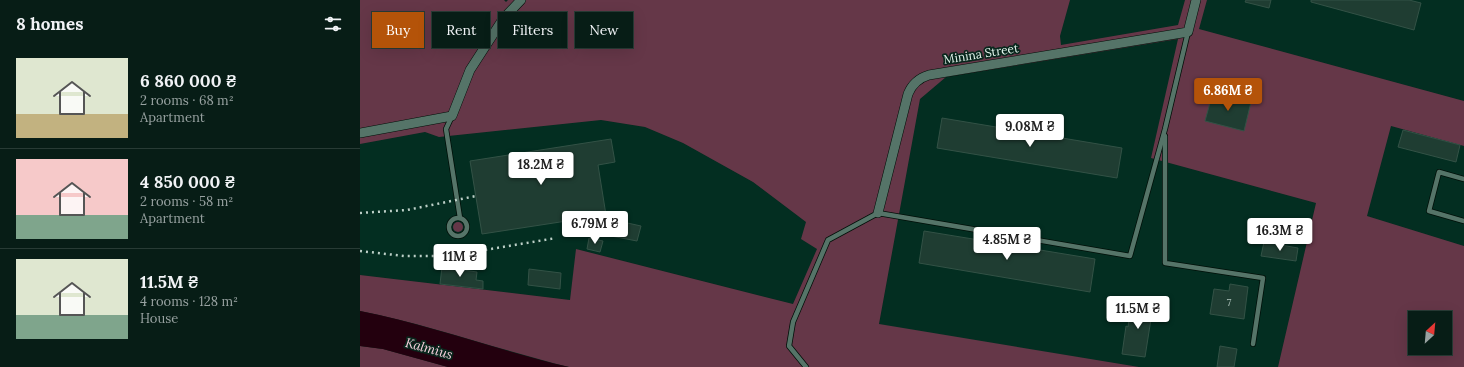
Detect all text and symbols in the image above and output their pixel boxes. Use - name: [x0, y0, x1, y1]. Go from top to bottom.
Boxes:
- chip: Buy: [372, 12, 424, 48]
- chip: Rent: [432, 12, 490, 48]
- chip: Filters: [498, 12, 567, 48]
- chip: New: [575, 12, 633, 48]
- text: 8 homes: [16, 13, 83, 35]
- icon: filters: [322, 13, 344, 35]
- street label: Minina Street: [942, 40, 1020, 67]
- text: 6 860 000 ₴: [140, 70, 237, 92]
- icon: home: [48, 74, 96, 122]
- pin: 6.86M ₴: [1191, 78, 1265, 112]
- text: 6.86M ₴: [1203, 82, 1253, 99]
- text: 2 rooms · 68 m²: [140, 92, 234, 109]
- text: Apartment: [140, 109, 205, 126]
- pin: 9.08M ₴: [993, 114, 1067, 148]
- text: 9.08M ₴: [1005, 118, 1055, 135]
- pin: 18.2M ₴: [504, 152, 578, 186]
- text: 18.2M ₴: [518, 156, 565, 173]
- text: 4 850 000 ₴: [140, 171, 236, 193]
- icon: home: [48, 175, 96, 223]
- text: 2 rooms · 58 m²: [140, 193, 233, 210]
- text: Apartment: [140, 210, 205, 227]
- pin: 6.79M ₴: [558, 211, 632, 245]
- text: 6.79M ₴: [571, 215, 619, 232]
- pin: 16.3M ₴: [1243, 218, 1317, 252]
- text: 16.3M ₴: [1256, 222, 1304, 239]
- pin: 4.85M ₴: [970, 227, 1044, 261]
- text: 4.85M ₴: [983, 231, 1031, 248]
- pin: 11M ₴: [432, 244, 488, 278]
- text: 11M ₴: [443, 248, 477, 265]
- text: 11.5M ₴: [140, 271, 199, 293]
- icon: home: [48, 275, 96, 323]
- text: 4 rooms · 128 m²: [140, 293, 238, 310]
- pin: 11.5M ₴: [1101, 296, 1175, 330]
- house number: 7: [1227, 296, 1232, 309]
- text: 11.5M ₴: [1116, 300, 1160, 317]
- text: House: [140, 310, 178, 327]
- north arrow: [1408, 311, 1452, 355]
- map controls: [1408, 311, 1452, 355]
- water label: Kalmius: [403, 334, 454, 363]

